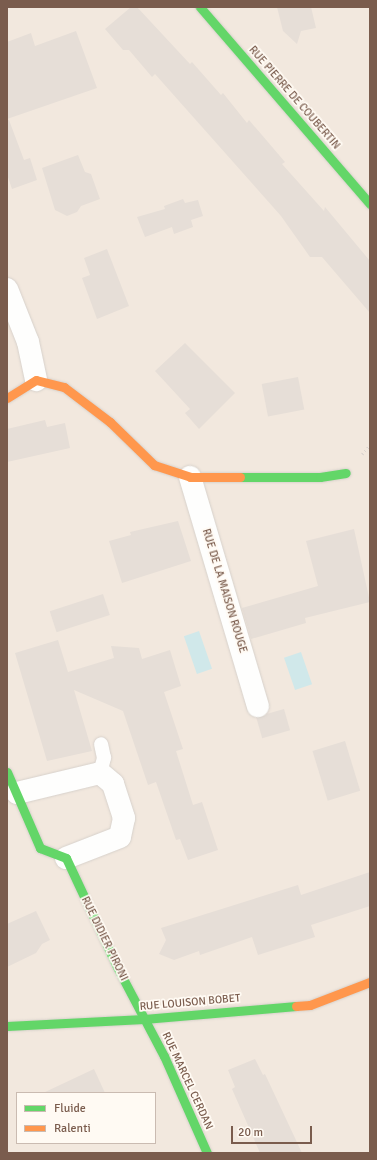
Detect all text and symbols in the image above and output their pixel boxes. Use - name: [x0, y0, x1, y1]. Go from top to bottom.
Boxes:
- street label: RUE PIERRE DE COUBERTIN: [246, 44, 342, 152]
- street label: RUE DE LA MAISON ROUGE: [199, 527, 249, 655]
- street label: RUE DIDIER PIRONI: [78, 895, 130, 983]
- street label: RUE LOUISON BOBET: [139, 992, 241, 1014]
- street label: RUE MARCEL CERDAN: [159, 1030, 215, 1132]
- legend: [16, 1092, 156, 1144]
- text: Fluide: [54, 1101, 86, 1116]
- scale bar: [233, 1118, 314, 1144]
- text: Ralenti: [54, 1121, 91, 1136]
- text: 20 m: [238, 1125, 263, 1140]

